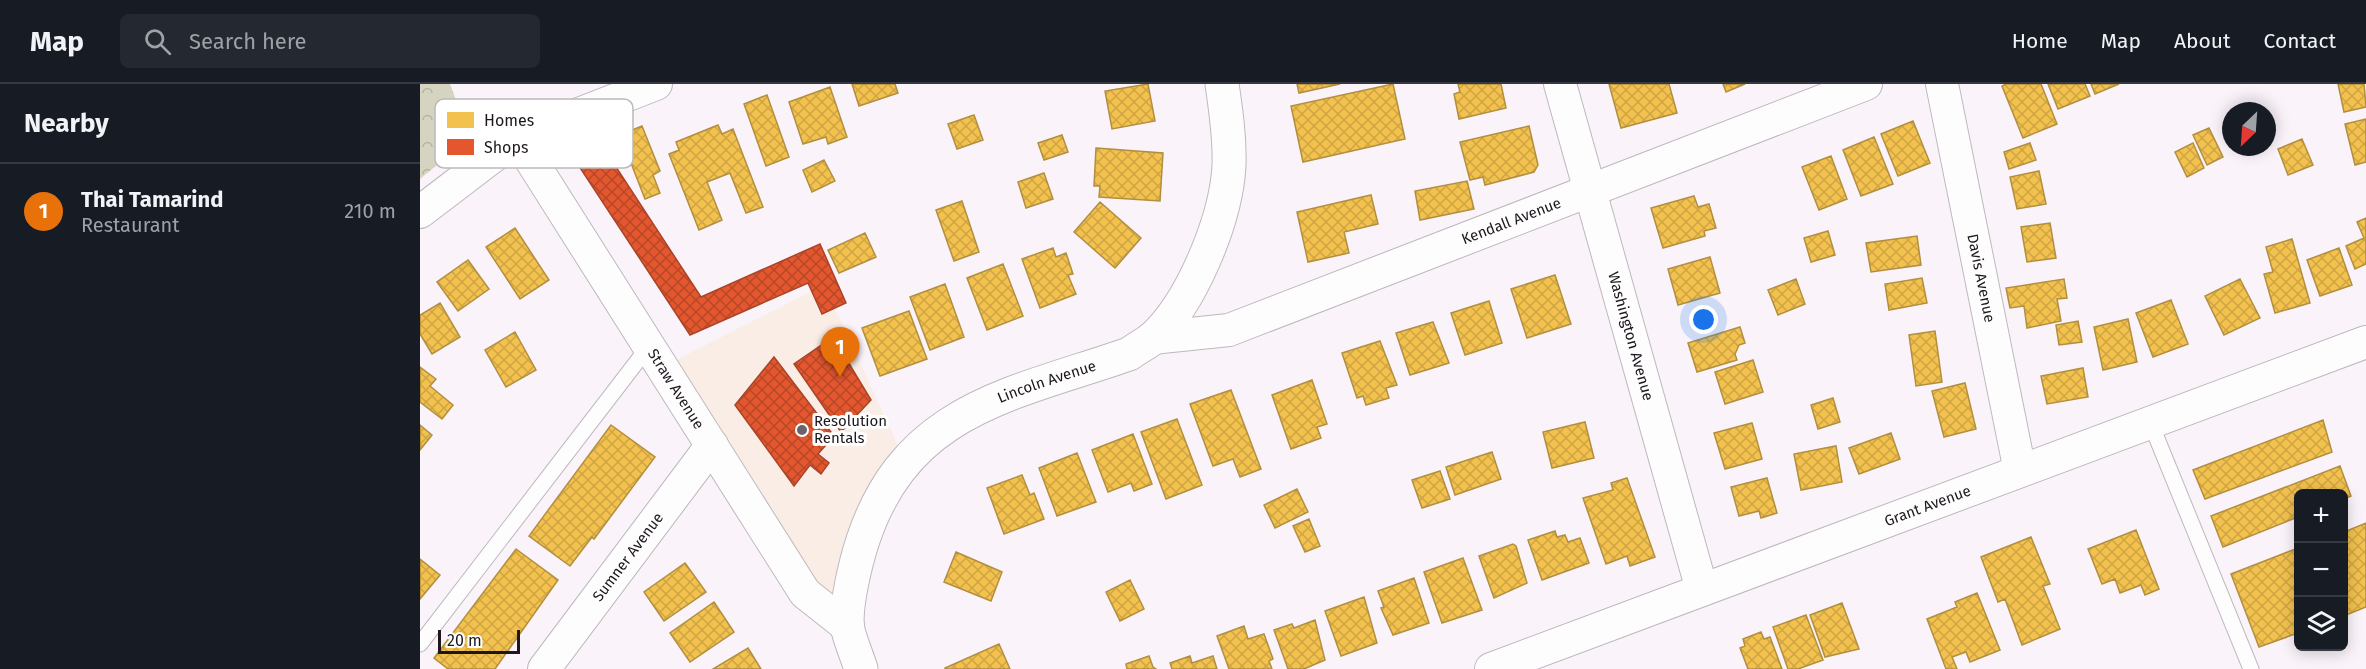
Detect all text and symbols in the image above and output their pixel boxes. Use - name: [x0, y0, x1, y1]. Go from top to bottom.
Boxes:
- search box: [120, 14, 540, 68]
- text: Map: [30, 25, 84, 58]
- icon: search: [141, 25, 174, 58]
- text: Search here: [189, 28, 307, 55]
- text: Home: [2012, 28, 2068, 54]
- text: Map: [2101, 28, 2141, 54]
- text: About: [2174, 28, 2231, 54]
- text: Contact: [2264, 28, 2336, 54]
- legend: [435, 99, 633, 168]
- north arrow: [2222, 102, 2276, 156]
- text: Nearby: [24, 108, 109, 139]
- text: Homes: [484, 111, 534, 130]
- text: Shops: [484, 138, 528, 157]
- text: Thai Tamarind: [81, 186, 223, 213]
- street label: Kendall Avenue: [1459, 194, 1564, 248]
- text: 1: [39, 199, 48, 223]
- text: 210 m: [344, 199, 396, 223]
- text: Restaurant: [81, 213, 179, 237]
- street label: Davis Avenue: [1963, 232, 1999, 324]
- street label: Washington Avenue: [1604, 270, 1657, 403]
- your location: [1689, 305, 1718, 334]
- pin: 1: [820, 328, 860, 377]
- street label: Straw Avenue: [644, 345, 708, 432]
- street label: Lincoln Avenue: [995, 357, 1098, 407]
- place label: Resolution Rentals: [814, 412, 887, 447]
- marker: Resolution Rentals: [795, 423, 809, 437]
- street label: Grant Avenue: [1882, 482, 1973, 530]
- map controls: [2294, 489, 2348, 651]
- button: +: [2294, 489, 2348, 543]
- street label: Sumner Avenue: [589, 509, 667, 605]
- button: −: [2294, 543, 2348, 597]
- button: layers: [2294, 597, 2348, 651]
- scale bar: [438, 627, 520, 654]
- text: 20 m: [447, 631, 482, 650]

